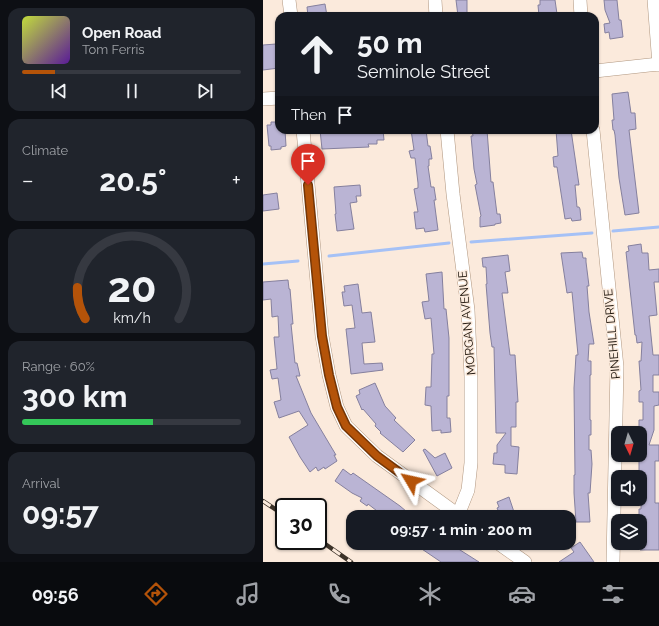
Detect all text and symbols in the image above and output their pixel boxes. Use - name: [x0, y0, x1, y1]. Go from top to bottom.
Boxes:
- text: Open Road: [82, 24, 162, 42]
- text: 50 m: [357, 27, 423, 60]
- icon: ahead: [291, 28, 343, 80]
- text: Tom Ferris: [82, 42, 145, 57]
- text: Seminole Street: [357, 61, 490, 82]
- icon: previous: [48, 80, 70, 102]
- icon: pause: [121, 80, 143, 102]
- icon: next: [194, 80, 216, 102]
- icon: arrive: [334, 104, 356, 126]
- text: Then: [291, 106, 326, 124]
- text: Climate: [22, 143, 68, 158]
- pin: [291, 144, 325, 185]
- icon: arrive: [297, 150, 319, 172]
- text: 20.5°: [99, 163, 166, 198]
- text: −: [22, 167, 34, 193]
- text: +: [232, 167, 241, 193]
- text: 20: [107, 263, 156, 312]
- street label: MORGAN AVENUE: [455, 270, 479, 376]
- street label: PINEHILL DRIVE: [601, 288, 623, 380]
- text: km/h: [113, 310, 150, 326]
- text: Range · 60%: [22, 359, 95, 374]
- text: 300 km: [22, 379, 127, 414]
- north arrow: [611, 426, 647, 462]
- map controls: [611, 426, 647, 550]
- position arrow: [390, 460, 432, 502]
- button: sound: [611, 470, 647, 506]
- text: Arrival: [22, 476, 60, 491]
- text: 09:57: [22, 496, 99, 531]
- speed limit sign: 30: [275, 498, 327, 550]
- button: layers: [611, 514, 647, 550]
- text: 09:57 · 1 min · 200 m: [390, 521, 532, 539]
- icon: directions: [142, 580, 170, 608]
- icon: music: [234, 580, 262, 608]
- icon: phone: [325, 580, 353, 608]
- icon: climate: [416, 580, 444, 608]
- icon: car: [508, 580, 536, 608]
- icon: filters: [599, 580, 627, 608]
- text: 09:56: [32, 584, 79, 605]

